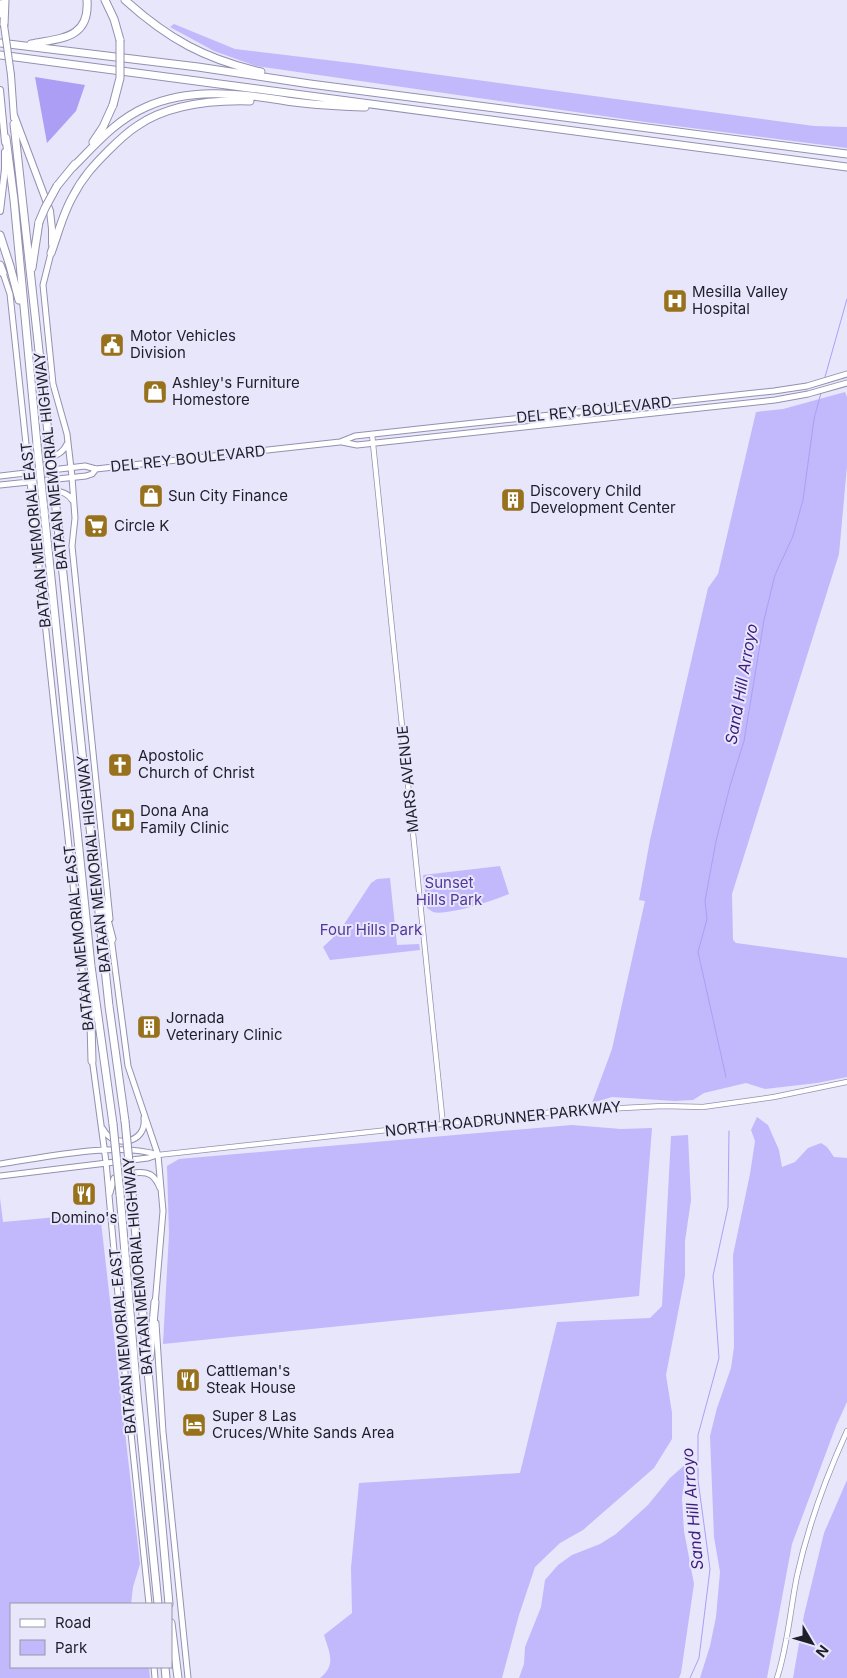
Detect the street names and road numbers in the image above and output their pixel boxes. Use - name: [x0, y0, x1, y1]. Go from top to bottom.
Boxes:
- street label: BATAAN MEMORIAL HIGHWAY: [30, 351, 71, 571]
- street label: DEL REY BOULEVARD: [516, 392, 672, 427]
- street label: BATAAN MEMORIAL EAST: [16, 441, 55, 629]
- street label: DEL REY BOULEVARD: [110, 441, 266, 476]
- street label: MARS AVENUE: [392, 725, 423, 834]
- street label: BATAAN MEMORIAL HIGHWAY: [73, 754, 114, 974]
- street label: BATAAN MEMORIAL EAST: [59, 844, 98, 1032]
- street label: NORTH ROADRUNNER PARKWAY: [384, 1097, 622, 1140]
- street label: BATAAN MEMORIAL HIGHWAY: [118, 1156, 157, 1376]
- street label: BATAAN MEMORIAL EAST: [105, 1247, 140, 1435]

